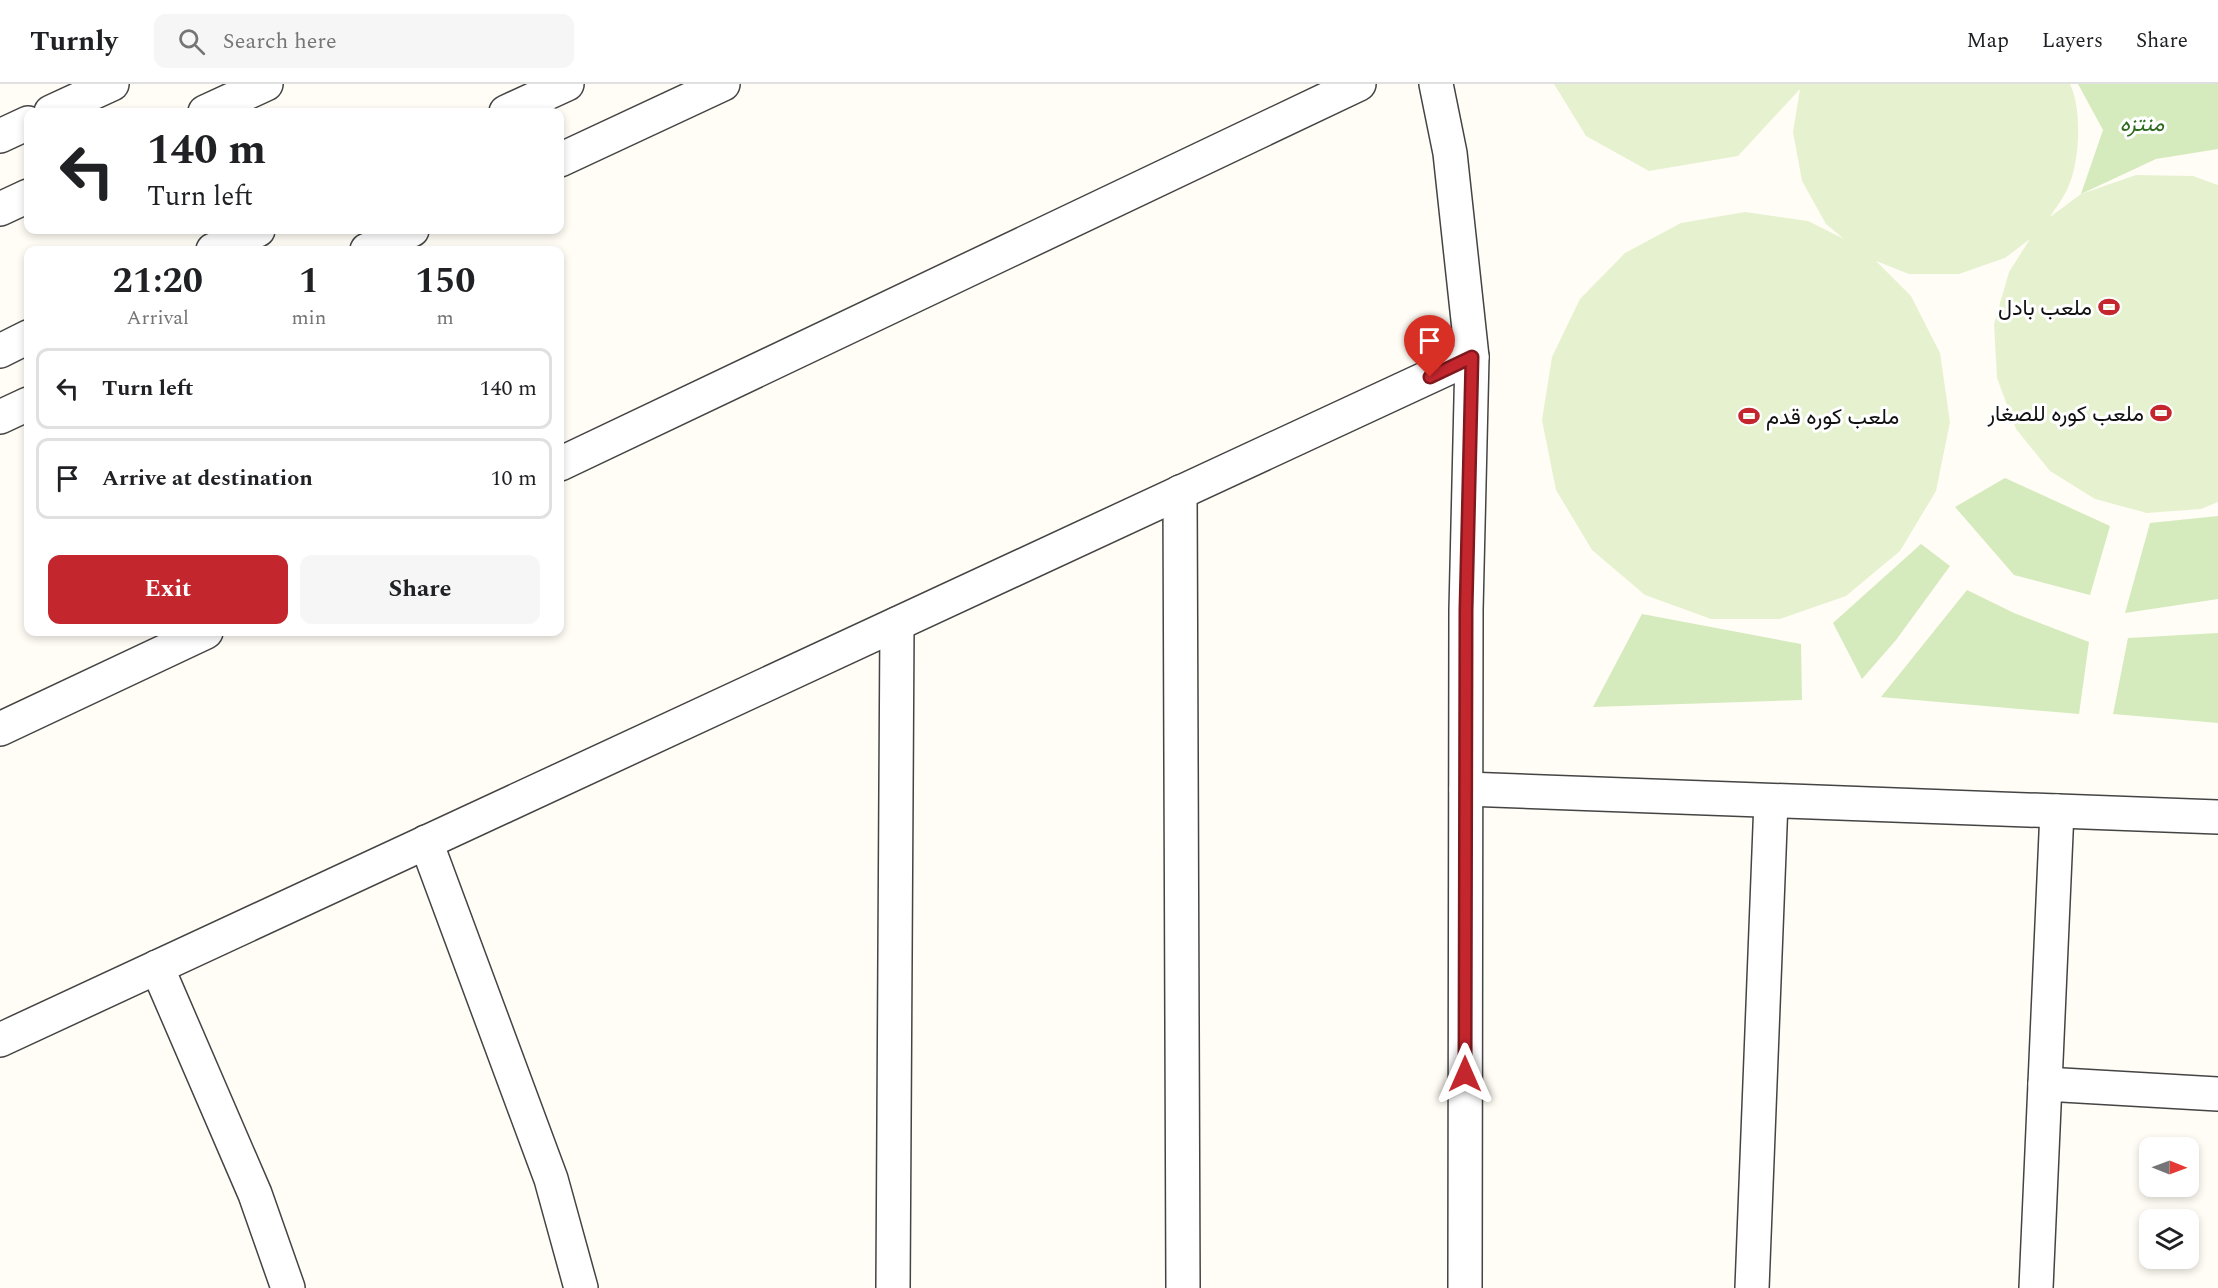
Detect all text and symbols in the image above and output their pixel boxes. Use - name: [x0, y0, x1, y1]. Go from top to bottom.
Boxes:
- search box: [154, 14, 574, 68]
- text: Turnly: [30, 20, 118, 63]
- icon: search: [175, 25, 208, 58]
- text: Search here: [223, 25, 337, 58]
- text: Map: [1967, 25, 2009, 57]
- text: Layers: [2042, 25, 2103, 57]
- text: Share: [2136, 25, 2188, 57]
- park label: منتزه: [2120, 108, 2165, 141]
- text: 140 m: [147, 119, 266, 182]
- icon: left: [48, 132, 126, 210]
- text: Turn left: [147, 176, 253, 218]
- text: 21:20: [112, 254, 203, 309]
- text: 1: [299, 254, 319, 309]
- text: 150: [415, 254, 475, 309]
- place label: ملعب بادل: [1998, 292, 2092, 325]
- sports icon: ملعب بادل: [2097, 295, 2121, 319]
- text: Arrival: [127, 303, 189, 333]
- text: min: [291, 303, 326, 333]
- text: m: [437, 303, 454, 333]
- pin: [1404, 315, 1455, 377]
- icon: arrive: [1413, 324, 1446, 357]
- icon: left: [51, 372, 84, 405]
- text: Turn left: [102, 372, 194, 405]
- text: 140 m: [480, 372, 537, 405]
- place label: ملعب كوره للصغار: [1987, 398, 2144, 431]
- place label: ملعب كوره قدم: [1766, 401, 1899, 434]
- sports icon: ملعب كوره للصغار: [2149, 401, 2173, 425]
- sports icon: ملعب كوره قدم: [1737, 404, 1761, 428]
- icon: arrive: [51, 462, 84, 495]
- text: Arrive at destination: [102, 462, 313, 495]
- text: 10 m: [491, 462, 537, 495]
- button: Exit: [48, 555, 288, 624]
- button: Share: [300, 555, 540, 624]
- position arrow: [1433, 1042, 1497, 1106]
- north arrow: [2139, 1137, 2199, 1197]
- map controls: [2139, 1137, 2199, 1269]
- button: layers: [2139, 1209, 2199, 1269]

